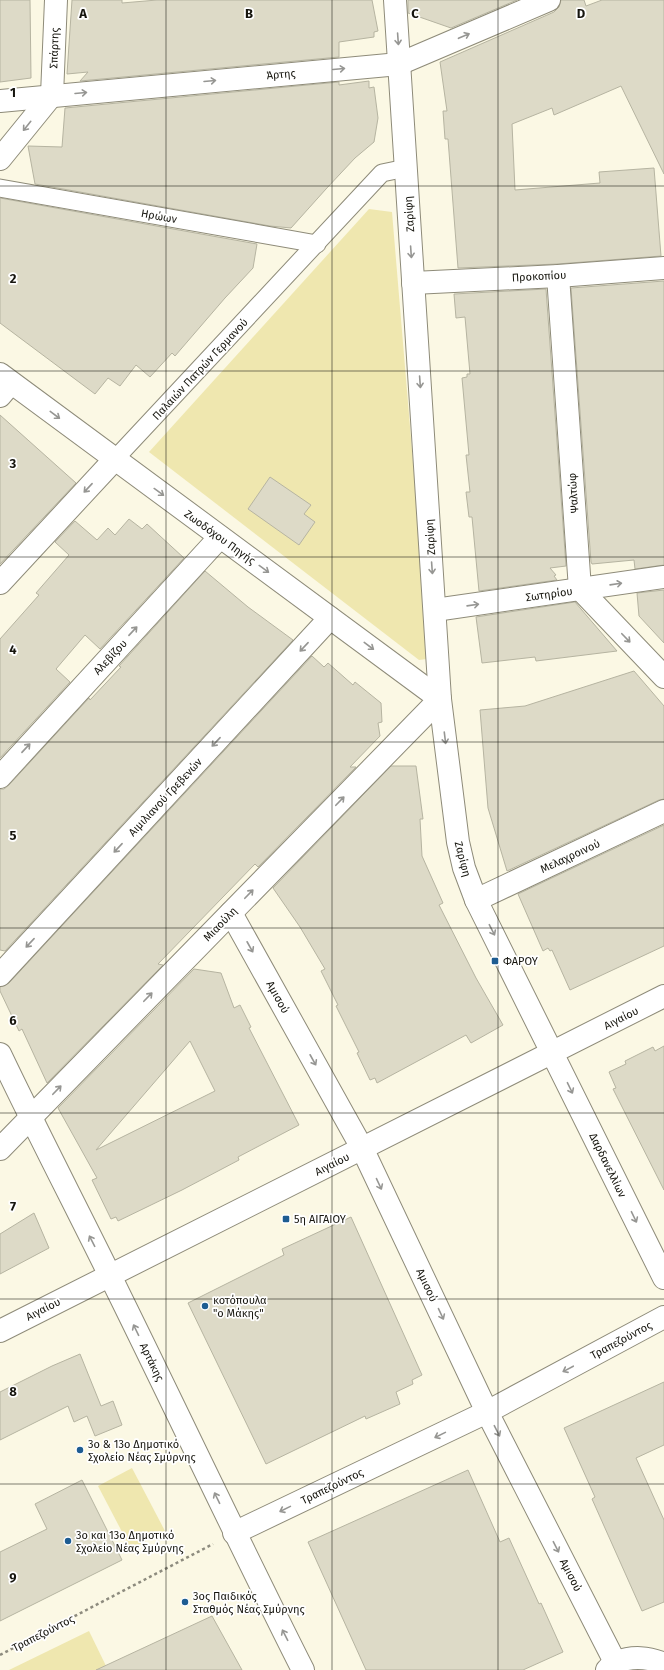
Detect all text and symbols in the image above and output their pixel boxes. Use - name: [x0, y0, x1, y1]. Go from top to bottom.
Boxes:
- text: A: [78, 6, 87, 21]
- text: B: [245, 6, 253, 21]
- text: C: [411, 6, 419, 21]
- text: D: [577, 6, 586, 21]
- street label: Σπάρτης: [47, 27, 62, 69]
- one-way arrow: [394, 32, 401, 45]
- one-way arrow: [457, 32, 469, 40]
- one-way arrow: [332, 65, 345, 73]
- street label: Άρτης: [266, 67, 296, 82]
- one-way arrow: [203, 77, 216, 85]
- text: 1: [10, 85, 16, 100]
- one-way arrow: [74, 89, 87, 96]
- one-way arrow: [23, 120, 32, 131]
- street label: Ζαρίφη: [402, 196, 417, 232]
- street label: Ηρώων: [140, 207, 179, 226]
- one-way arrow: [408, 246, 415, 259]
- street label: Προκοπίου: [511, 269, 567, 284]
- text: 2: [10, 271, 17, 286]
- street label: Παλαιών Πατρών Γερμανού: [150, 316, 251, 423]
- one-way arrow: [416, 375, 423, 388]
- one-way arrow: [49, 411, 60, 419]
- text: 3: [9, 456, 17, 471]
- street label: Ψαλτώφ: [566, 472, 581, 514]
- one-way arrow: [84, 483, 93, 493]
- one-way arrow: [154, 488, 165, 496]
- street label: Ζωοδόχου Πηγής: [182, 507, 258, 567]
- street label: Ζαρίφη: [423, 519, 438, 555]
- one-way arrow: [428, 561, 435, 574]
- one-way arrow: [258, 565, 269, 573]
- one-way arrow: [609, 580, 622, 588]
- street label: Σωτηρίου: [525, 585, 573, 604]
- one-way arrow: [466, 601, 479, 609]
- one-way arrow: [128, 627, 137, 637]
- one-way arrow: [621, 633, 631, 643]
- street label: Αλεβίζου: [91, 637, 130, 678]
- one-way arrow: [300, 641, 309, 651]
- text: 4: [9, 642, 17, 657]
- one-way arrow: [363, 642, 374, 651]
- one-way arrow: [441, 731, 449, 744]
- one-way arrow: [211, 737, 220, 747]
- one-way arrow: [22, 743, 31, 753]
- street label: Αιμιλιανού Γρεβενών: [126, 755, 205, 839]
- one-way arrow: [335, 796, 345, 806]
- text: 5: [10, 828, 17, 843]
- street label: Μελαχροινού: [538, 837, 602, 876]
- street label: Ζαρίφη: [452, 840, 473, 878]
- one-way arrow: [113, 843, 123, 853]
- one-way arrow: [244, 889, 254, 899]
- street label: Μιαούλη: [201, 904, 240, 944]
- one-way arrow: [489, 924, 496, 936]
- one-way arrow: [25, 938, 34, 948]
- one-way arrow: [247, 940, 254, 952]
- place label: ΦΑΡΟΥ: [503, 955, 538, 968]
- marker: ΦΑΡΟΥ: [490, 956, 500, 966]
- street label: Αμισού: [263, 979, 292, 1016]
- one-way arrow: [143, 992, 153, 1002]
- street label: Αιγαίου: [602, 1004, 641, 1033]
- text: 6: [9, 1013, 17, 1028]
- one-way arrow: [310, 1054, 318, 1066]
- one-way arrow: [566, 1082, 574, 1094]
- one-way arrow: [52, 1085, 62, 1095]
- street label: Δαρδανελλίων: [586, 1131, 629, 1200]
- street label: Αιγαίου: [313, 1150, 352, 1179]
- one-way arrow: [376, 1177, 383, 1189]
- text: 7: [10, 1199, 16, 1214]
- one-way arrow: [631, 1210, 638, 1222]
- place label: 5η ΑΙΓΑΙΟΥ: [294, 1213, 346, 1226]
- marker: 5η ΑΙΓΑΙΟΥ: [281, 1214, 291, 1224]
- one-way arrow: [88, 1235, 95, 1247]
- street label: Αμισού: [413, 1267, 440, 1304]
- place label: κοτόπουλα "ο Μάκης": [213, 1294, 267, 1320]
- street label: Αιγαίου: [24, 1295, 63, 1324]
- marker: κοτόπουλα "ο Μάκης": [200, 1301, 210, 1311]
- one-way arrow: [438, 1307, 445, 1319]
- street label: Τραπεζούντος: [588, 1319, 654, 1362]
- one-way arrow: [132, 1325, 139, 1337]
- street label: Αρτάκης: [137, 1341, 166, 1384]
- one-way arrow: [562, 1365, 574, 1373]
- text: 8: [9, 1384, 17, 1399]
- one-way arrow: [494, 1425, 501, 1437]
- one-way arrow: [435, 1432, 447, 1439]
- place label: 3ο & 13ο Δημοτικό Σχολείο Νέας Σμύρνης: [88, 1438, 196, 1464]
- marker: 3ο & 13ο Δημοτικό Σχολείο Νέας Σμύρνης: [75, 1445, 85, 1455]
- street label: Τραπεζούντος: [299, 1466, 366, 1507]
- one-way arrow: [213, 1492, 220, 1504]
- one-way arrow: [279, 1506, 291, 1513]
- place label: 3ο και 13ο Δημοτικό Σχολείο Νέας Σμύρνης: [76, 1529, 184, 1555]
- marker: 3ο και 13ο Δημοτικό Σχολείο Νέας Σμύρνης: [63, 1536, 73, 1546]
- one-way arrow: [553, 1540, 560, 1552]
- street label: Αμισού: [557, 1557, 584, 1594]
- text: 9: [9, 1570, 17, 1585]
- place label: 3ος Παιδικός Σταθμός Νέας Σμύρνης: [193, 1590, 305, 1616]
- marker: 3ος Παιδικός Σταθμός Νέας Σμύρνης: [180, 1597, 190, 1607]
- street label: Τραπεζούντος: [10, 1612, 76, 1655]
- one-way arrow: [281, 1629, 288, 1641]

